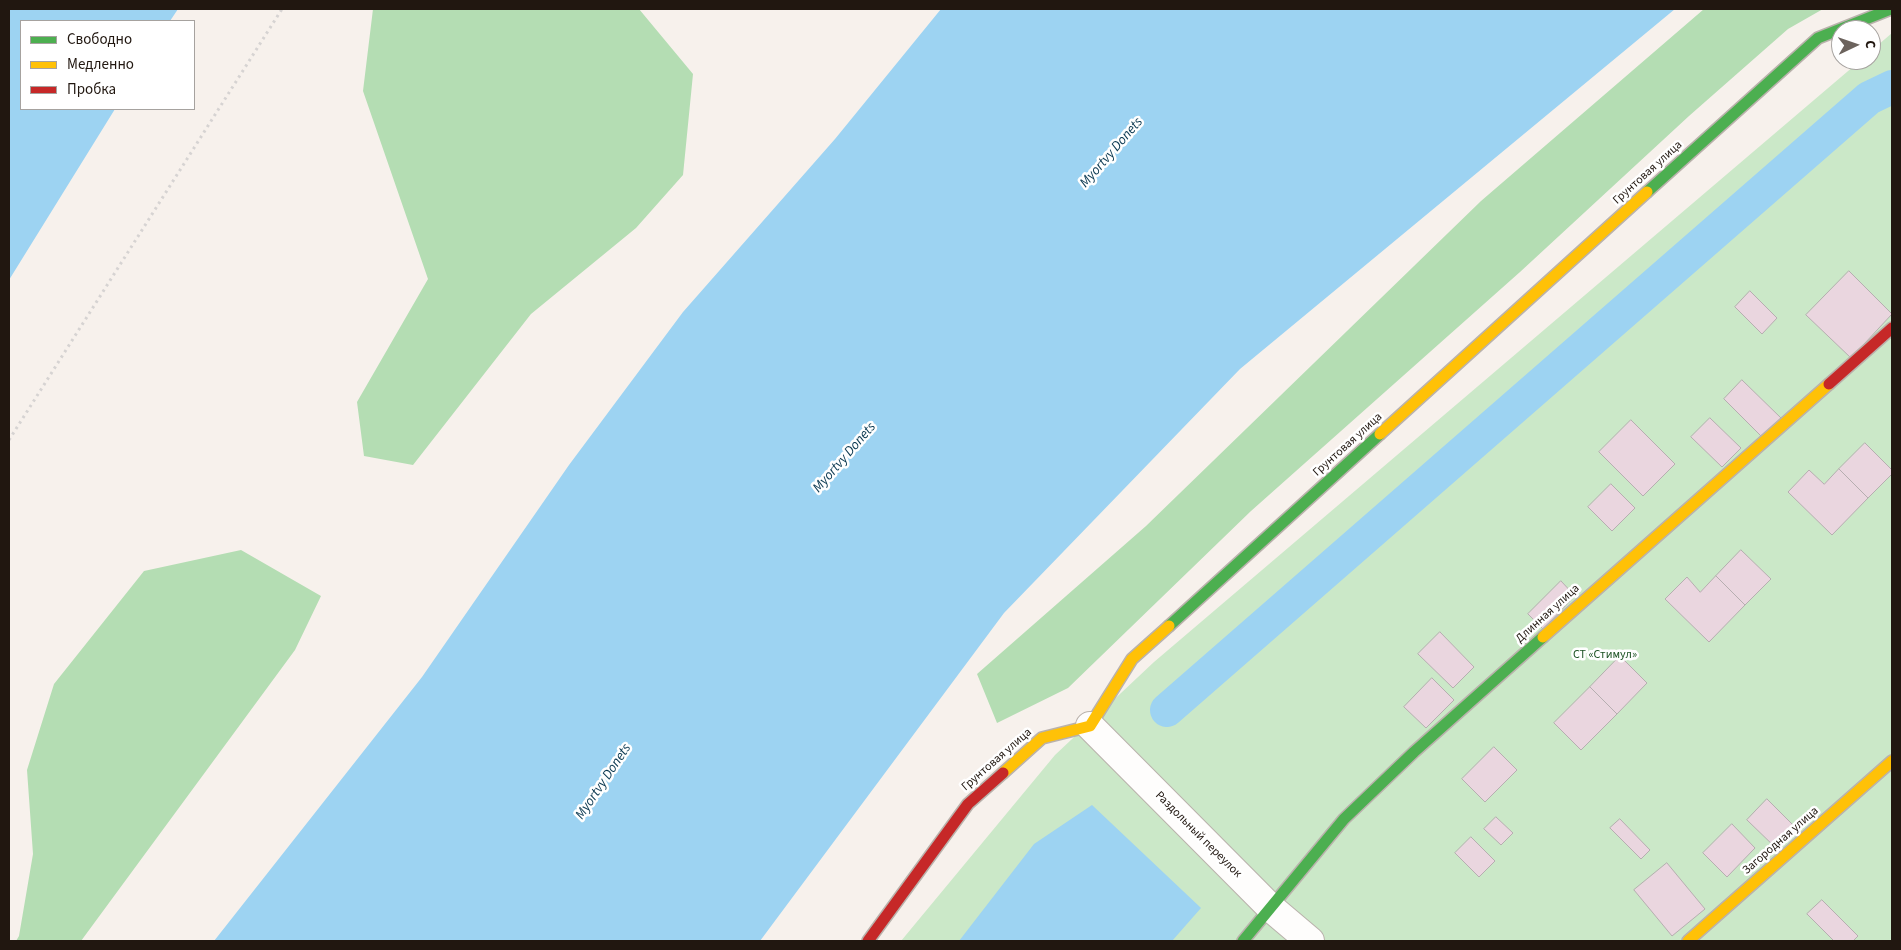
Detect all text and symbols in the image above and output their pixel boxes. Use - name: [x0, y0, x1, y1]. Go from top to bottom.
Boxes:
- legend: [20, 20, 195, 110]
- north arrow: [1831, 20, 1881, 70]
- text: Свободно: [67, 29, 132, 50]
- text: С: [1860, 40, 1880, 49]
- text: Медленно: [67, 54, 134, 75]
- text: Пробка: [67, 79, 116, 100]
- water label: Myortvy Donets: [1077, 114, 1147, 192]
- street label: Грунтовая улица: [1610, 138, 1686, 208]
- street label: Грунтовая улица: [1310, 410, 1386, 480]
- water label: Myortvy Donets: [810, 419, 880, 497]
- street label: Длинная улица: [1513, 582, 1583, 646]
- park label: СТ «Стимул»: [1573, 648, 1637, 662]
- street label: Грунтовая улица: [959, 726, 1035, 794]
- water label: Myortvy Donets: [573, 741, 635, 823]
- street label: Раздольный переулок: [1152, 789, 1244, 881]
- street label: Загородная улица: [1740, 804, 1822, 878]

